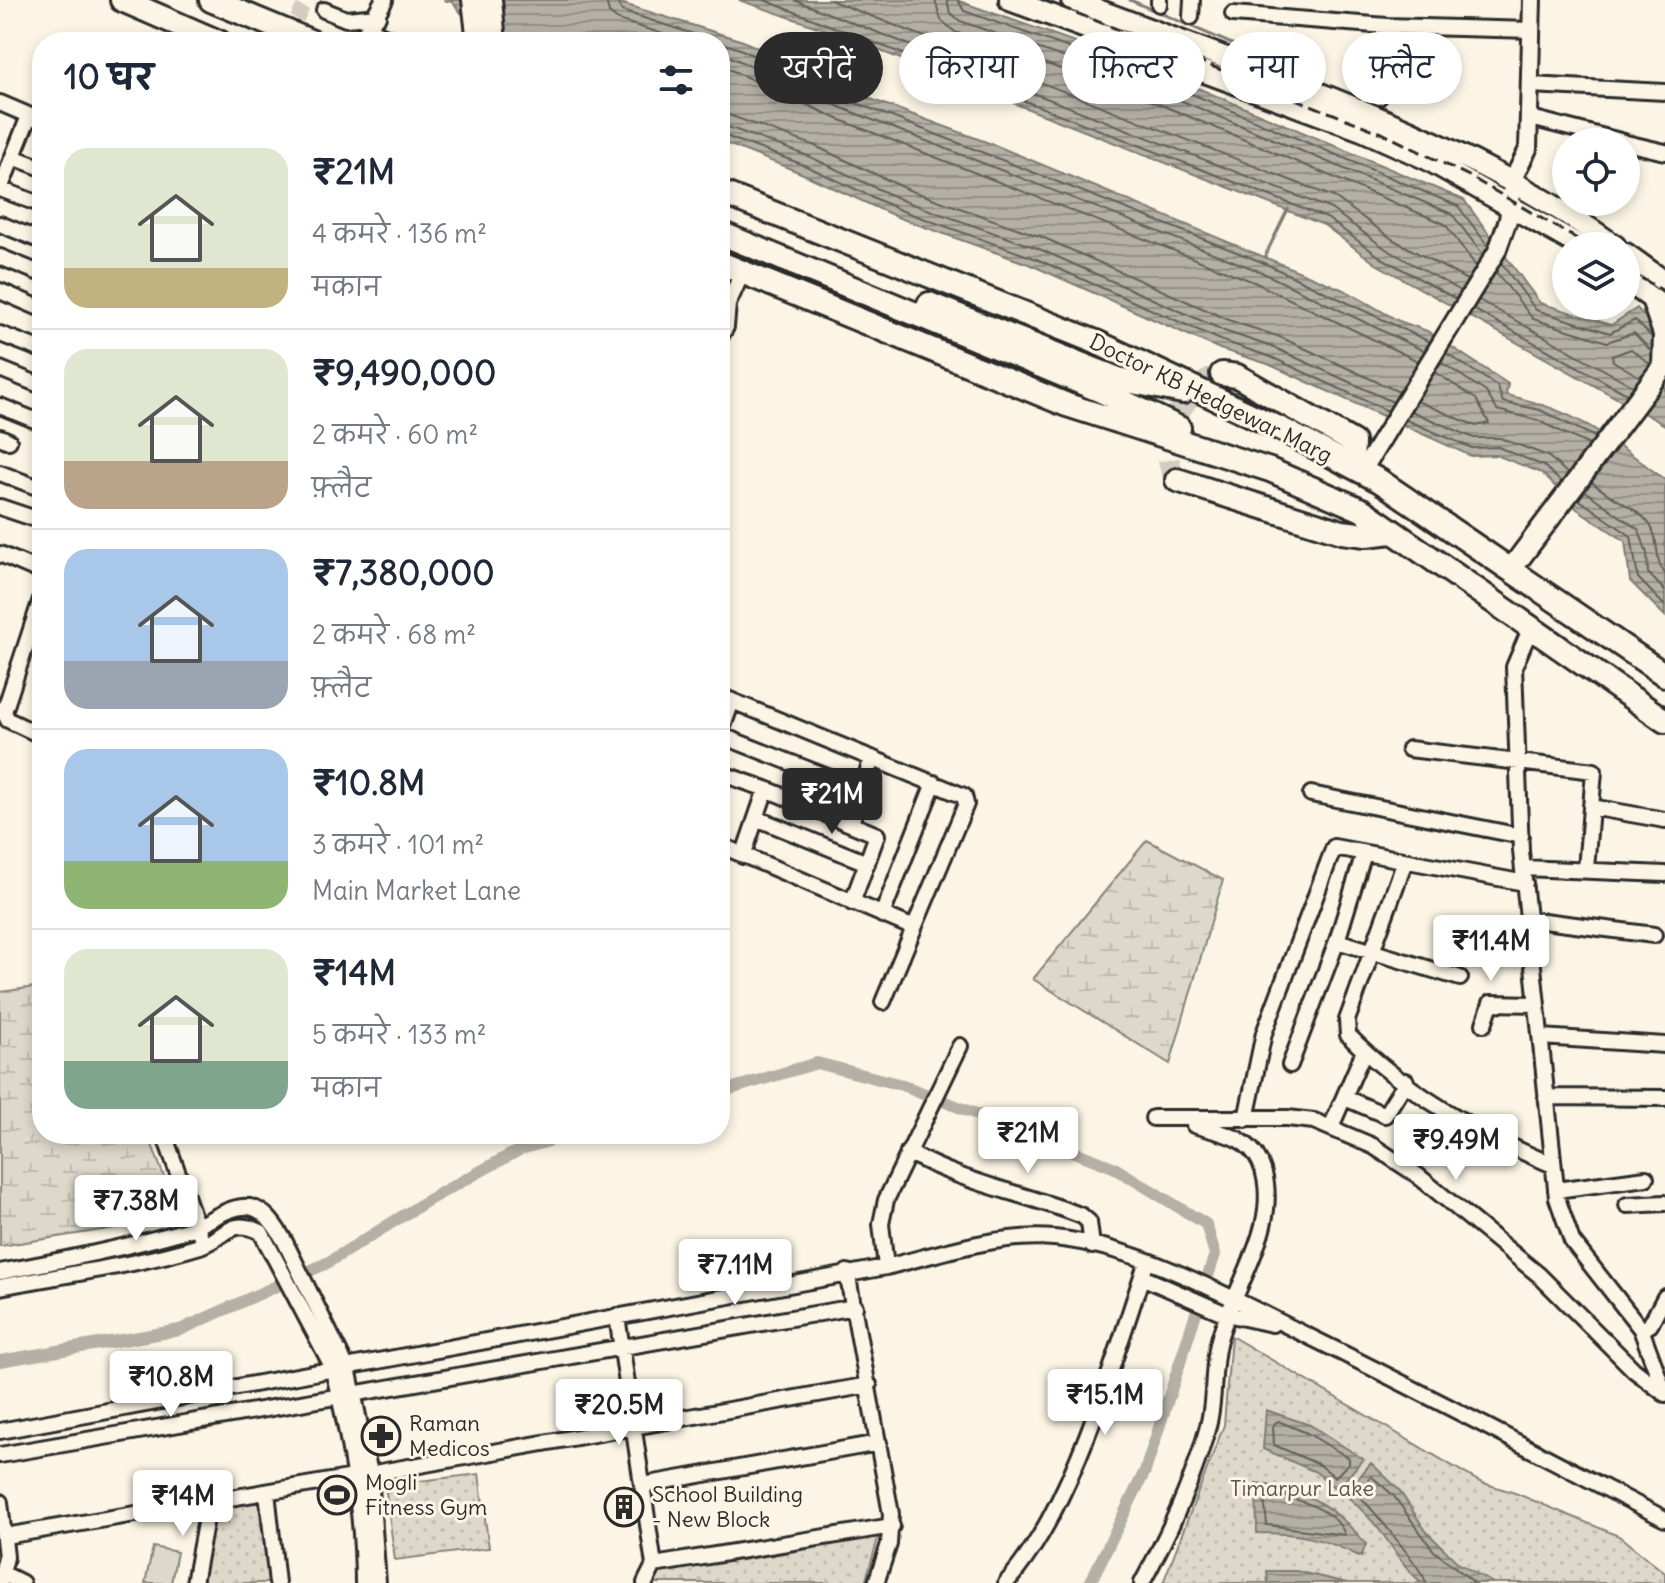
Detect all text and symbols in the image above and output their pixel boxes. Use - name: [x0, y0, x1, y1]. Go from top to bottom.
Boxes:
- chip: खरीदें: [754, 32, 883, 104]
- chip: किराया: [899, 32, 1046, 104]
- chip: फ़िल्टर: [1062, 32, 1205, 104]
- chip: नया: [1221, 32, 1326, 104]
- chip: फ़्लैट: [1342, 32, 1462, 104]
- text: 10 घर: [64, 55, 153, 98]
- icon: filters: [654, 58, 698, 102]
- map controls: [1552, 128, 1640, 320]
- button: locate: [1552, 128, 1640, 216]
- text: ₹21M: [312, 150, 395, 193]
- icon: home: [128, 180, 224, 276]
- text: 4 कमरे · 136 m²: [312, 217, 487, 250]
- button: layers: [1552, 232, 1640, 320]
- text: मकान: [312, 270, 381, 303]
- street label: Doctor KB Hedgewar Marg: [1085, 327, 1337, 469]
- text: ₹9,490,000: [312, 351, 496, 394]
- icon: home: [128, 381, 224, 477]
- text: 2 कमरे · 60 m²: [312, 418, 478, 451]
- text: फ़्लैट: [312, 471, 371, 504]
- text: ₹7,380,000: [312, 551, 495, 594]
- icon: home: [128, 581, 224, 677]
- text: 2 कमरे · 68 m²: [312, 618, 476, 651]
- text: फ़्लैट: [312, 671, 371, 704]
- text: ₹10.8M: [312, 761, 425, 804]
- pin: ₹21M: [785, 768, 879, 836]
- text: ₹21M: [800, 777, 864, 810]
- icon: home: [128, 781, 224, 877]
- text: 3 कमरे · 101 m²: [312, 828, 484, 861]
- text: Main Market Lane: [312, 874, 521, 907]
- pin: ₹11.4M: [1426, 915, 1556, 983]
- text: ₹11.4M: [1451, 924, 1531, 957]
- text: ₹14M: [312, 951, 396, 994]
- icon: home: [128, 981, 224, 1077]
- text: 5 कमरे · 133 m²: [312, 1018, 487, 1051]
- text: मकान: [312, 1071, 381, 1104]
- pin: ₹21M: [981, 1107, 1075, 1175]
- pin: ₹9.49M: [1391, 1114, 1521, 1182]
- text: ₹21M: [996, 1116, 1060, 1149]
- text: ₹9.49M: [1412, 1123, 1500, 1156]
- pin: ₹7.38M: [71, 1175, 201, 1243]
- text: ₹7.38M: [93, 1184, 179, 1217]
- pin: ₹7.11M: [670, 1239, 800, 1307]
- text: ₹7.11M: [697, 1248, 773, 1281]
- pin: ₹10.8M: [106, 1351, 236, 1419]
- text: ₹10.8M: [128, 1360, 214, 1393]
- pin: ₹15.1M: [1040, 1369, 1170, 1437]
- text: ₹15.1M: [1066, 1378, 1144, 1411]
- pin: ₹20.5M: [554, 1379, 684, 1447]
- text: ₹20.5M: [574, 1388, 664, 1421]
- place label: Raman Medicos: [409, 1409, 490, 1462]
- pharmacy icon: Raman Medicos: [360, 1415, 402, 1457]
- place label: Mogli Fitness Gym: [365, 1468, 487, 1521]
- pin: ₹14M: [136, 1470, 230, 1538]
- sports icon: Mogli Fitness Gym: [316, 1474, 358, 1516]
- park label: Timarpur Lake: [1230, 1474, 1374, 1502]
- text: ₹14M: [151, 1479, 215, 1512]
- place label: School Building - New Block: [652, 1480, 803, 1533]
- building icon: School Building - New Block: [603, 1486, 645, 1528]

